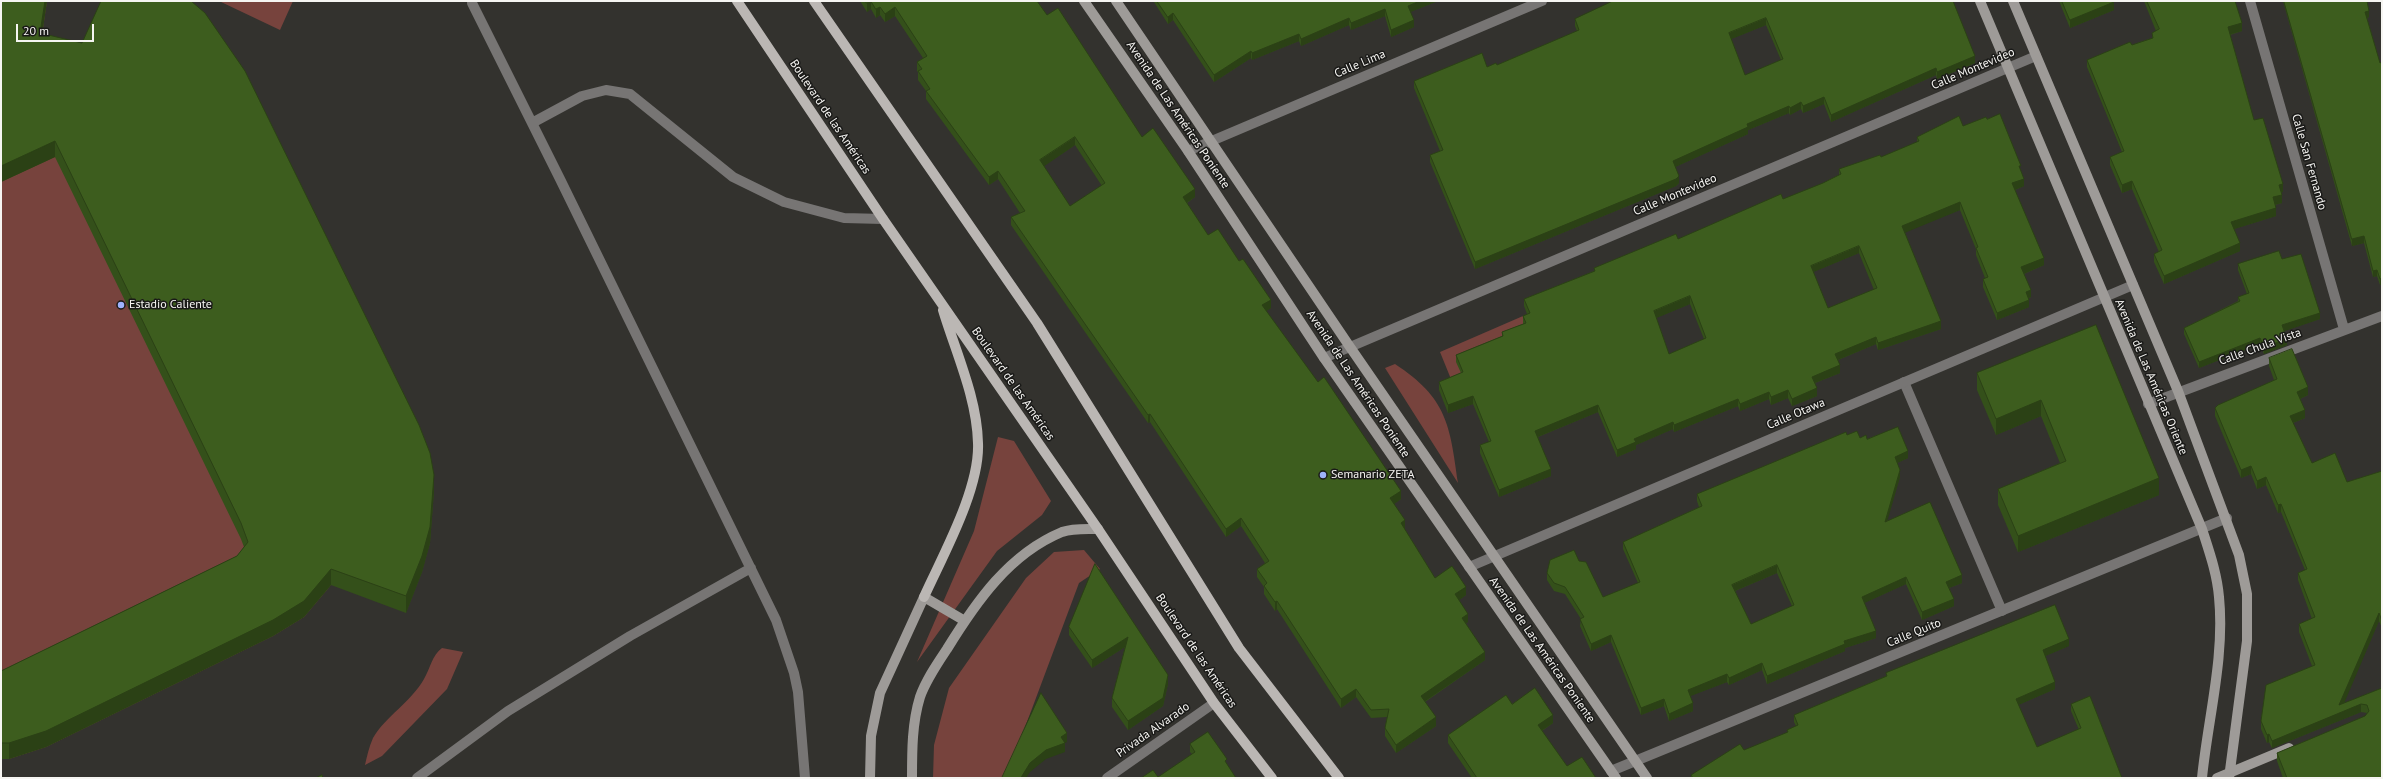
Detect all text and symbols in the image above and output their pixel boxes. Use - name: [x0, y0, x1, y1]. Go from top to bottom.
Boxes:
- scale bar: [18, 16, 96, 42]
- text: 20 m: [23, 23, 49, 38]
- street label: Avenida de Las Américas Poniente: [1123, 39, 1233, 191]
- street label: Calle Montevideo: [1929, 45, 2017, 93]
- street label: Calle Lima: [1332, 47, 1388, 81]
- street label: Boulevard de las Américas: [786, 57, 874, 177]
- street label: Calle San Fernando: [2288, 112, 2330, 212]
- street label: Calle Montevideo: [1631, 171, 1719, 219]
- street label: Avenida de Las Américas Oriente: [2112, 297, 2190, 457]
- place label: Estadio Caliente: [129, 298, 212, 312]
- marker: Estadio Caliente: [116, 300, 126, 310]
- street label: Avenida de Las Américas Poniente: [1303, 308, 1413, 460]
- street label: Boulevard de las Américas: [968, 325, 1058, 443]
- street label: Calle Chula Vista: [2217, 325, 2303, 369]
- street label: Calle Otawa: [1765, 395, 1827, 433]
- place label: Semanario ZETA: [1331, 468, 1414, 482]
- marker: Semanario ZETA: [1318, 470, 1328, 480]
- street label: Avenida de Las Américas Poniente: [1486, 574, 1598, 726]
- street label: Boulevard de las Américas: [1152, 591, 1240, 711]
- street label: Calle Quito: [1885, 616, 1943, 650]
- street label: Privada Alvarado: [1114, 699, 1192, 761]

